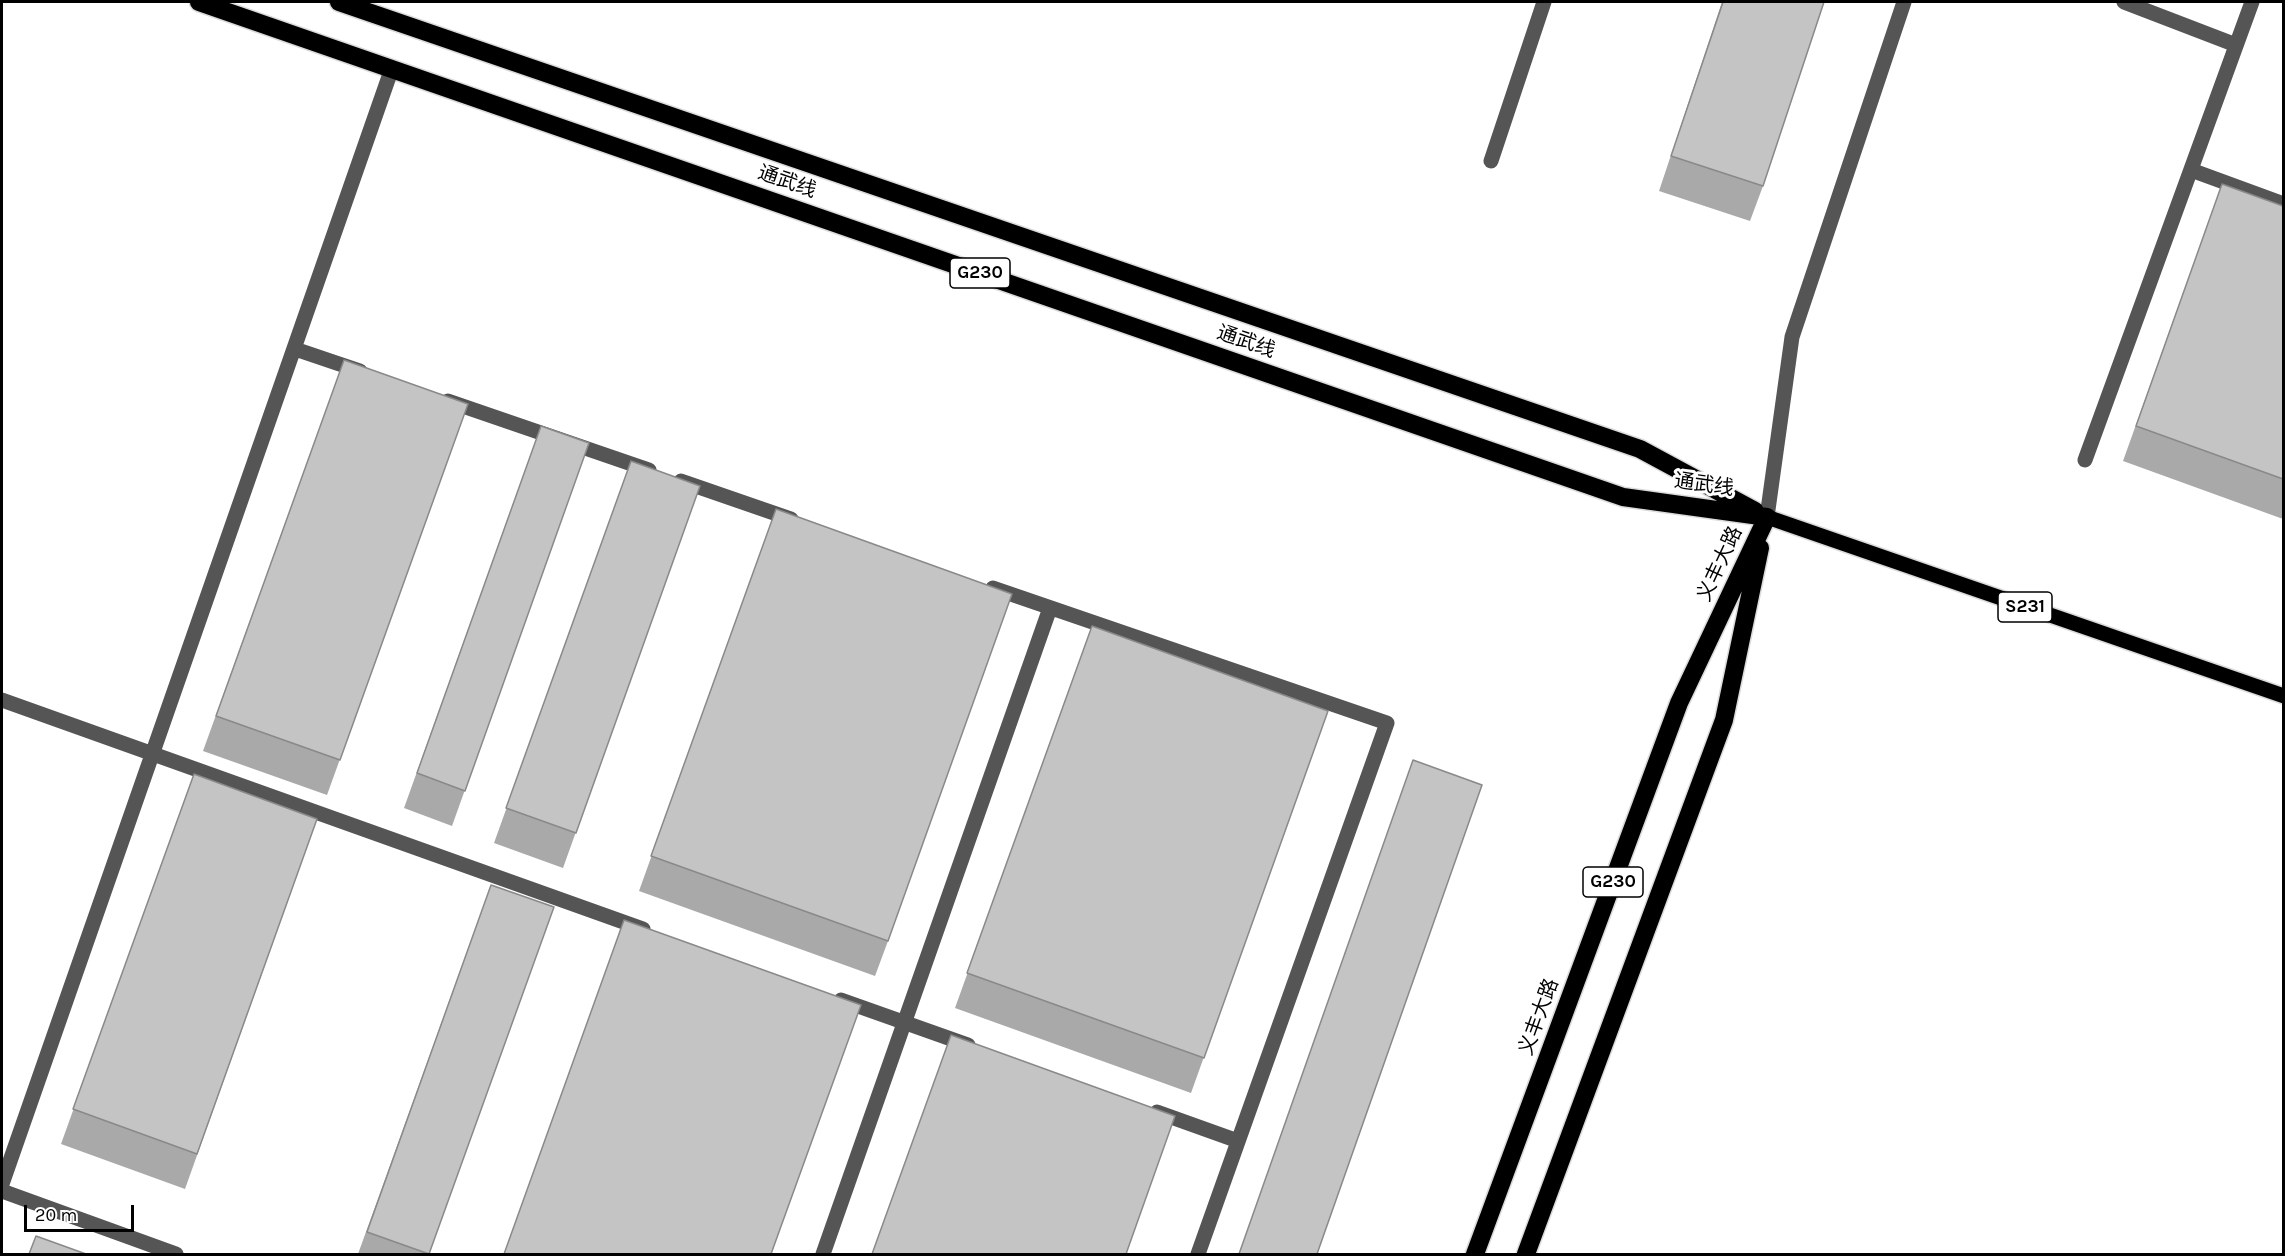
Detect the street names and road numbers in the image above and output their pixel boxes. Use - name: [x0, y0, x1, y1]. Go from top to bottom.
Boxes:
- street label: 通武线: [755, 161, 819, 203]
- road number: G230: [950, 258, 1010, 288]
- street label: 通武线: [1214, 321, 1278, 363]
- street label: 通武线: [1673, 469, 1735, 501]
- street label: 义丰大路: [1692, 523, 1748, 605]
- road number: S231: [1998, 592, 2052, 622]
- road number: G230: [1583, 867, 1643, 897]
- street label: 义丰大路: [1514, 975, 1564, 1059]

